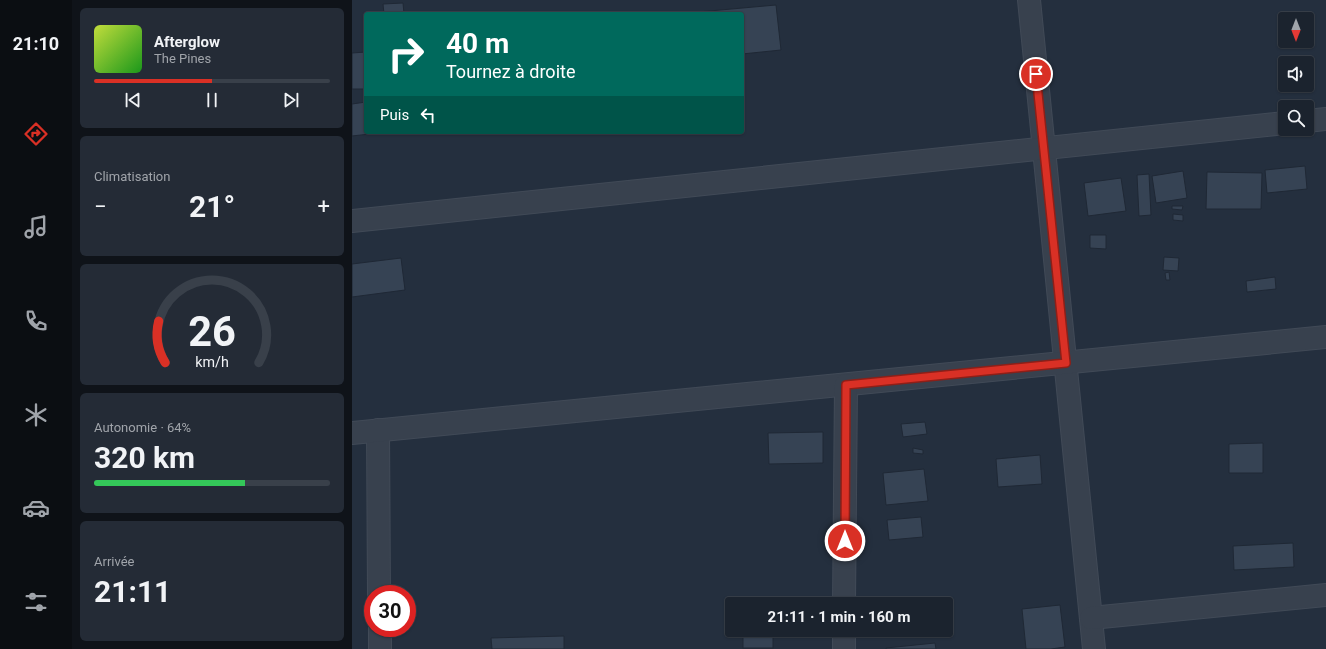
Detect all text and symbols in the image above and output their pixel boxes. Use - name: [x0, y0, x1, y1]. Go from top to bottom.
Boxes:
- north arrow: [1278, 12, 1314, 48]
- map controls: [1278, 12, 1314, 136]
- text: 40 m: [446, 27, 509, 60]
- icon: right: [380, 28, 432, 80]
- text: 21:10: [13, 33, 59, 54]
- text: Afterglow: [154, 33, 220, 51]
- text: The Pines: [154, 51, 211, 66]
- button: sound: [1278, 56, 1314, 92]
- pin: [1019, 57, 1053, 91]
- text: Tournez à droite: [446, 61, 575, 82]
- icon: arrive: [1025, 63, 1047, 85]
- icon: previous: [122, 89, 144, 111]
- icon: pause: [201, 89, 223, 111]
- icon: next: [280, 89, 302, 111]
- button: search: [1278, 100, 1314, 136]
- icon: left: [417, 104, 439, 126]
- text: Puis: [380, 106, 409, 124]
- icon: directions: [22, 120, 50, 148]
- text: Climatisation: [94, 169, 170, 184]
- text: 21°: [189, 189, 235, 224]
- text: −: [94, 194, 107, 219]
- text: +: [318, 194, 330, 219]
- icon: music: [22, 213, 50, 241]
- text: 26: [188, 306, 236, 355]
- icon: phone: [22, 307, 50, 335]
- text: km/h: [195, 353, 229, 369]
- icon: climate: [22, 401, 50, 429]
- text: Autonomie · 64%: [94, 420, 191, 435]
- text: 320 km: [94, 440, 195, 475]
- icon: car: [22, 494, 50, 522]
- position arrow: [824, 520, 866, 562]
- text: Arrivée: [94, 554, 134, 569]
- text: 21:11: [94, 574, 171, 609]
- speed limit sign: 30: [364, 585, 416, 637]
- icon: filters: [22, 588, 50, 616]
- text: 21:11 · 1 min · 160 m: [768, 608, 910, 626]

